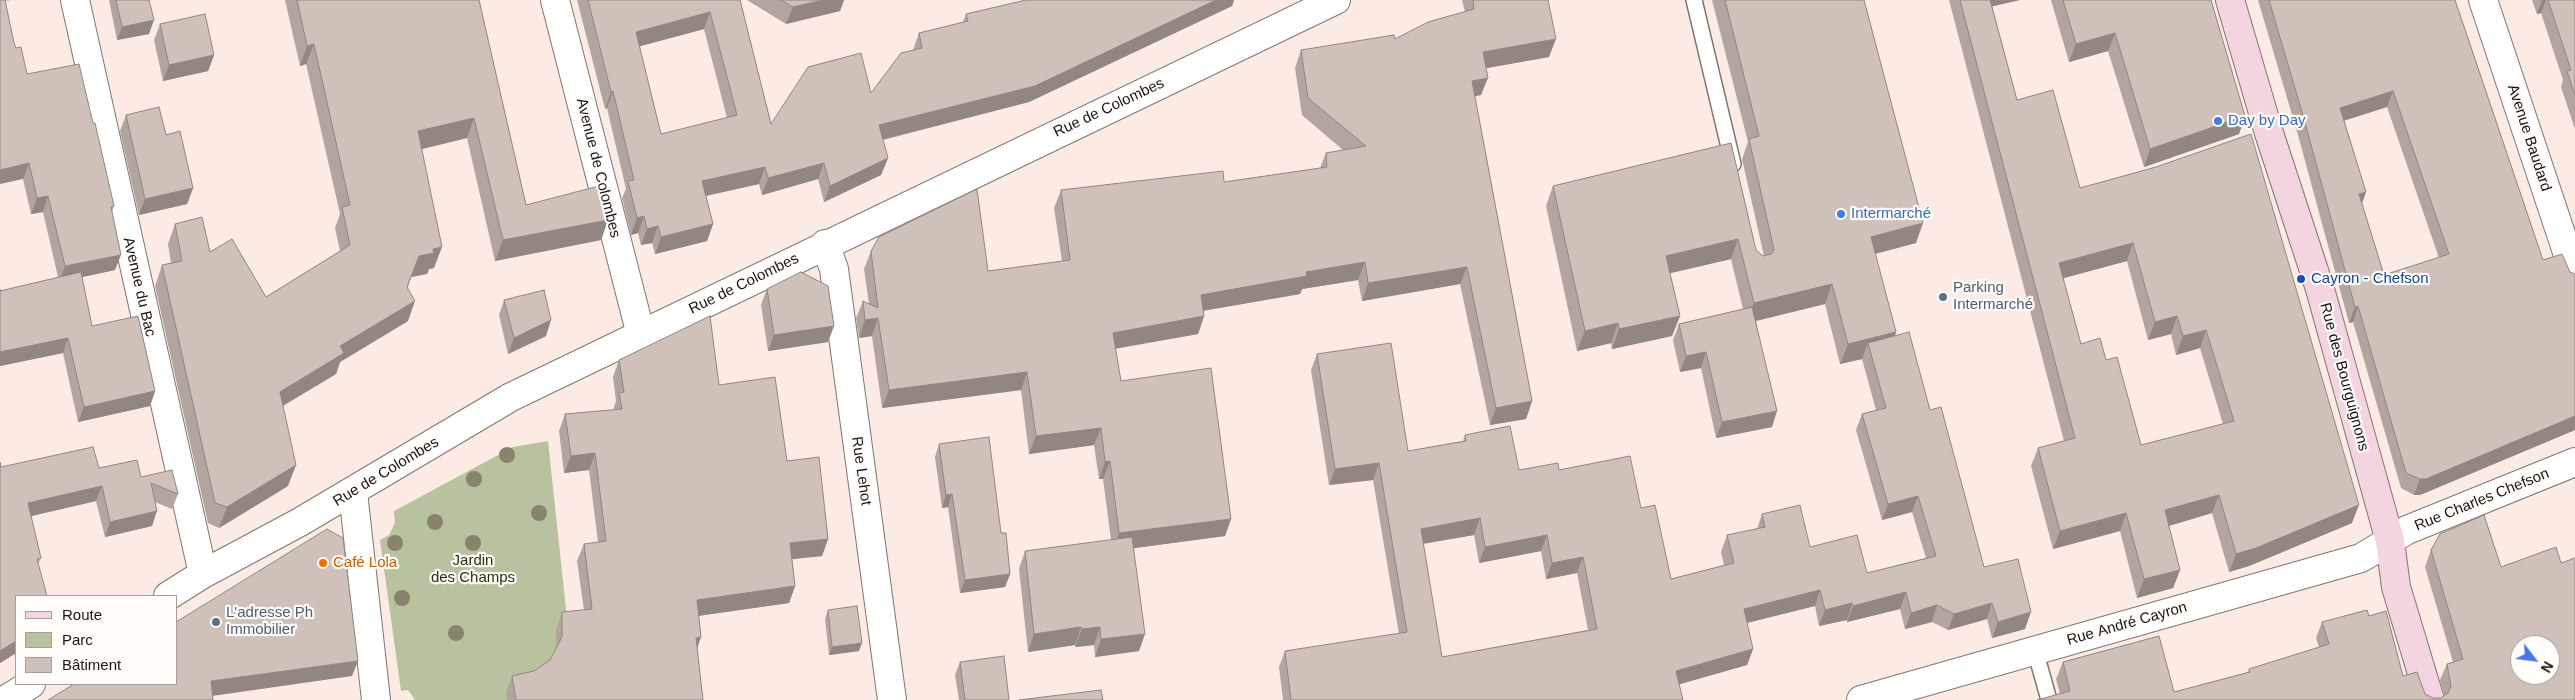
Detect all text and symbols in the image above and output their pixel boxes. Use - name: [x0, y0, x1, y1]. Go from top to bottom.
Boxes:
- street label: Rue de Colombes: [1051, 74, 1167, 142]
- street label: Avenue Baudard: [2503, 82, 2555, 194]
- street label: Avenue de Colombes: [572, 96, 624, 240]
- place label: Day by Day: [2228, 112, 2306, 130]
- marker: Day by Day: [2212, 115, 2224, 127]
- place label: Intermarché: [1851, 205, 1931, 223]
- marker: Intermarché: [1835, 208, 1847, 220]
- street label: Avenue du Bac: [119, 236, 159, 338]
- street label: Rue de Colombes: [686, 250, 802, 318]
- place label: Cayron - Chefson: [2311, 270, 2429, 288]
- marker: Cayron - Chefson: [2295, 273, 2307, 285]
- place label: Parking Intermarché: [1953, 279, 2033, 314]
- marker: Parking Intermarché: [1937, 291, 1949, 303]
- street label: Rue des Bourguignons: [2316, 301, 2372, 453]
- street label: Rue de Colombes: [330, 433, 442, 511]
- street label: Rue Lehot: [847, 435, 875, 507]
- street label: Rue Charles Chefson: [2412, 465, 2552, 535]
- park label: Jardin des Champs: [431, 552, 515, 587]
- place label: Café Lola: [333, 554, 397, 572]
- marker: Café Lola: [317, 557, 329, 569]
- legend: [15, 595, 178, 685]
- street label: Rue André Cayron: [2065, 598, 2189, 650]
- place label: L'adresse Ph Immobilier: [226, 604, 313, 639]
- text: Route: [62, 606, 102, 623]
- marker: L'adresse Ph Immobilier: [210, 616, 222, 628]
- text: Parc: [62, 631, 93, 648]
- north arrow: [2510, 635, 2560, 685]
- text: Bâtiment: [62, 656, 121, 673]
- text: N: [2538, 659, 2557, 675]

